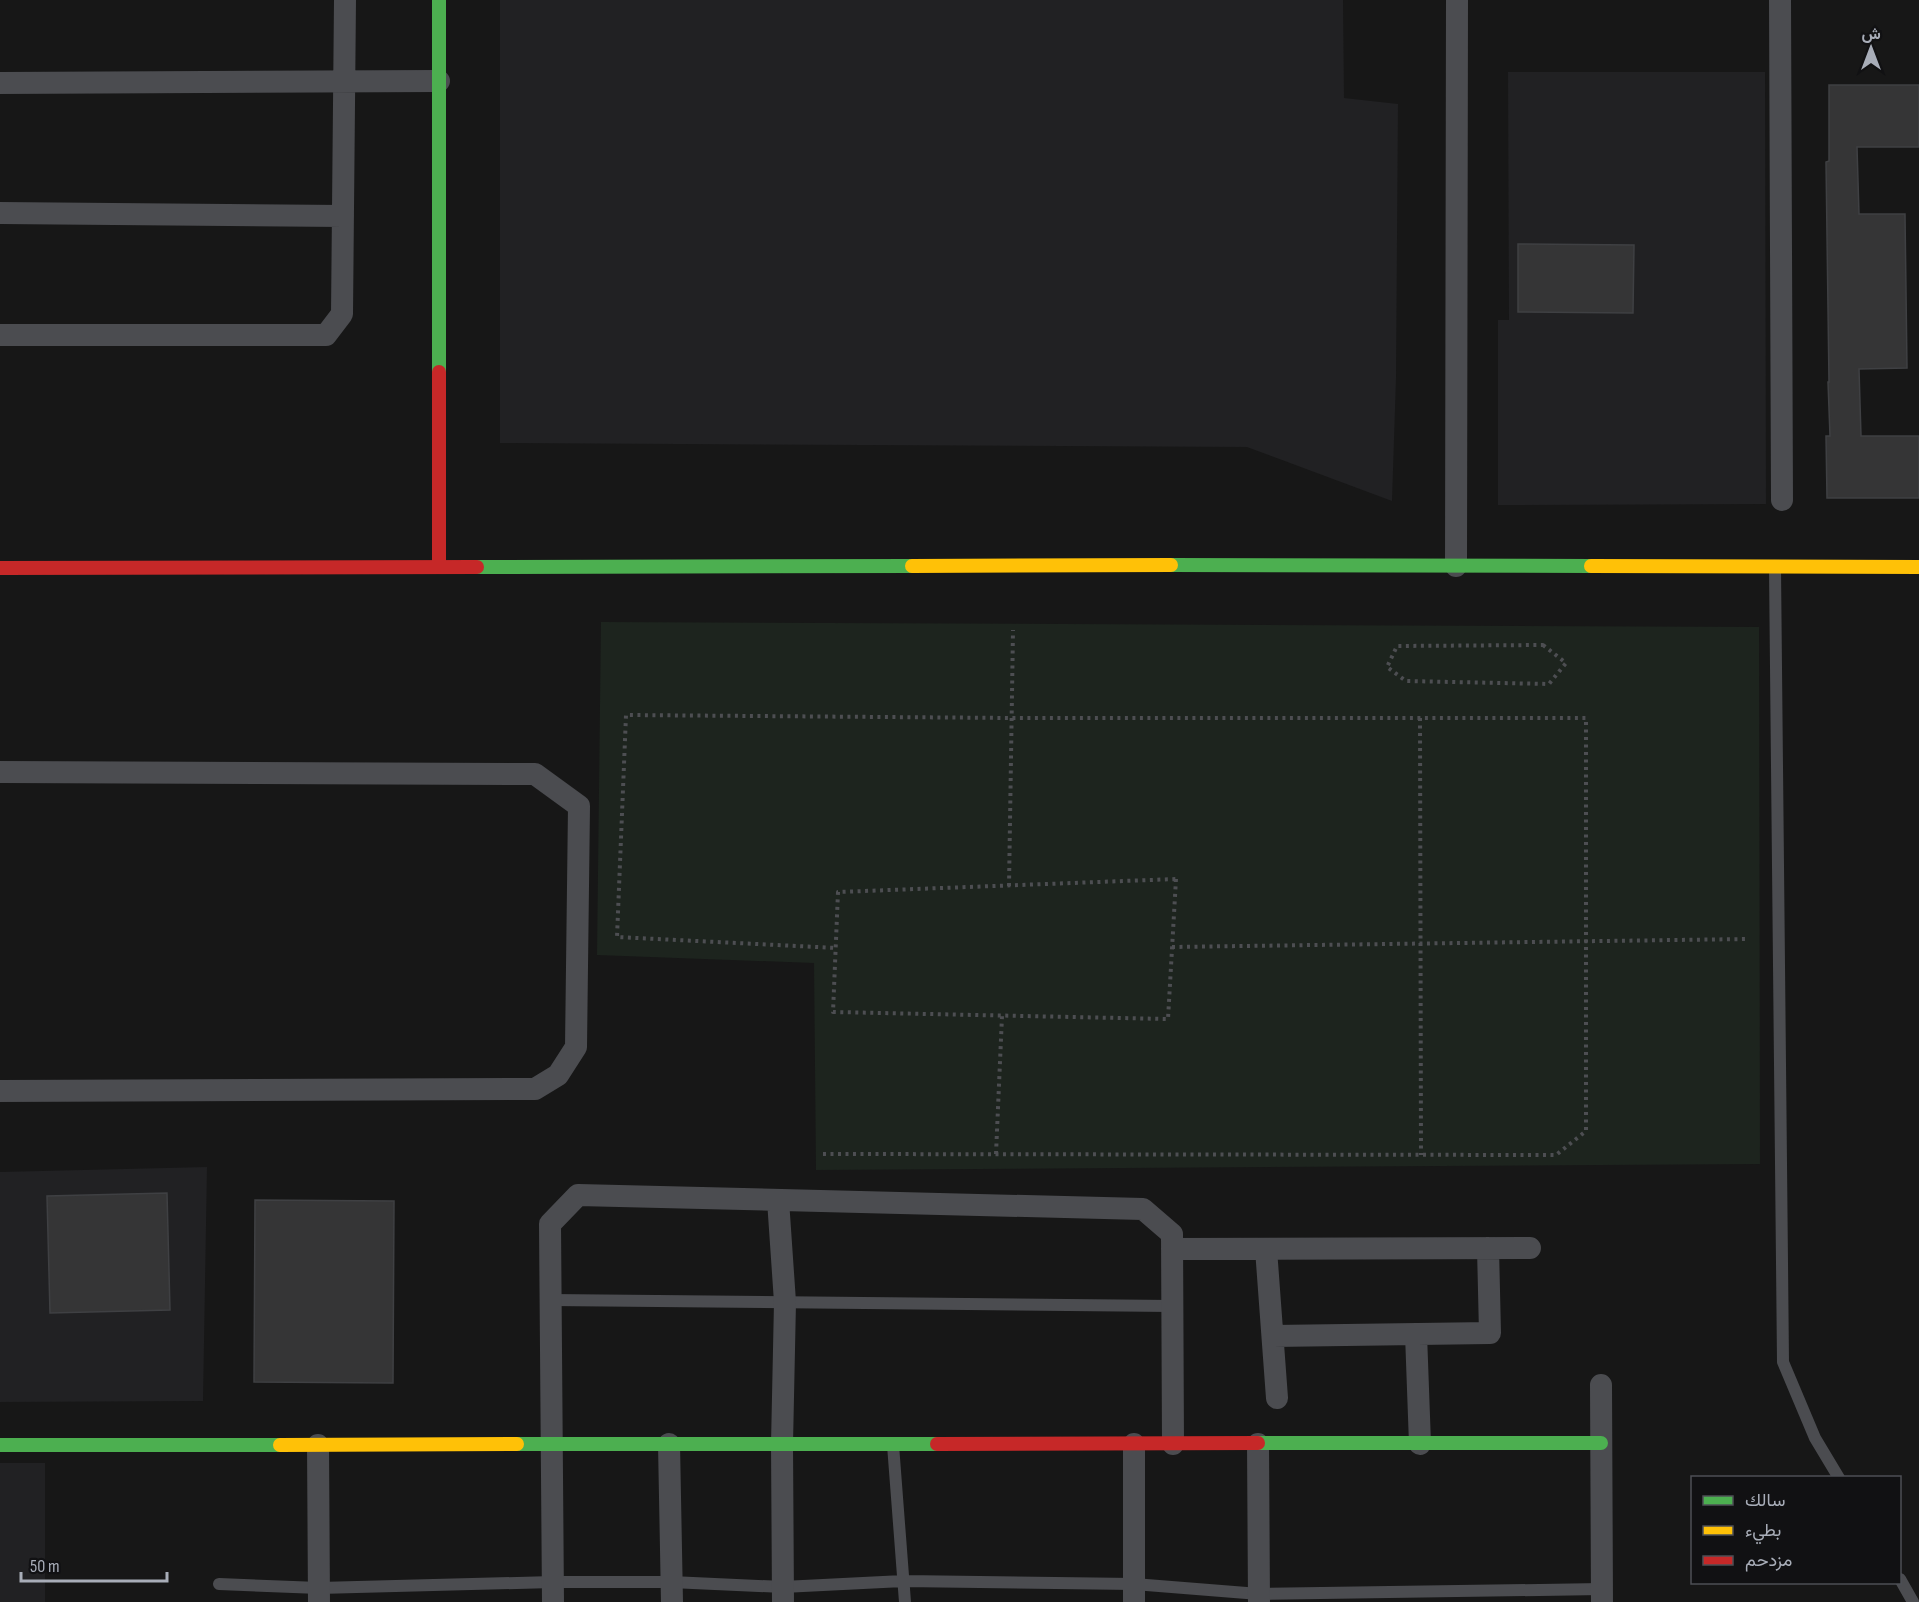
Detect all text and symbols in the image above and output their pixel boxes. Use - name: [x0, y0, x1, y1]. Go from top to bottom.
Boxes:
- north arrow: [1841, 18, 1901, 78]
- text: ش: [1861, 25, 1881, 44]
- legend: [1691, 1476, 1901, 1584]
- text: سالك: [1745, 1490, 1785, 1511]
- text: بطيء: [1745, 1520, 1781, 1545]
- scale bar: [21, 1545, 166, 1583]
- text: مزدحم: [1745, 1550, 1792, 1572]
- text: 50 m: [30, 1556, 60, 1577]

